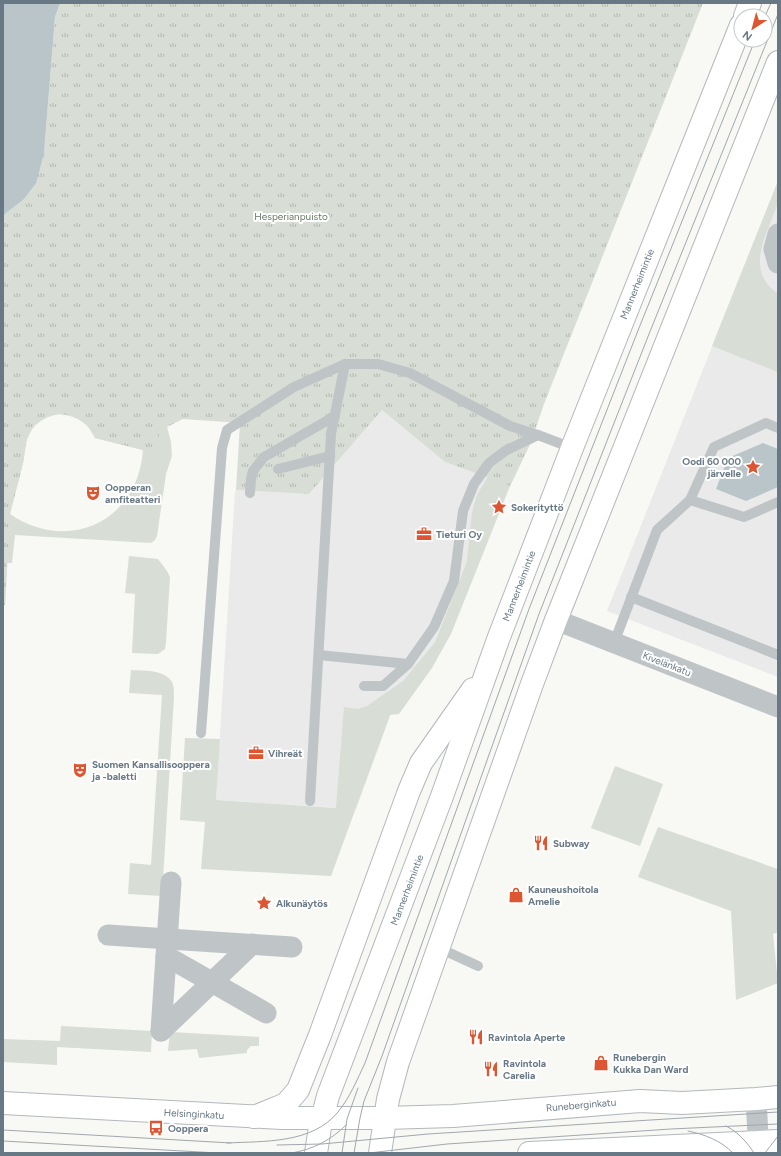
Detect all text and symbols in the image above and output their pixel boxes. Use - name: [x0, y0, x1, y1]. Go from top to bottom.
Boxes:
- north arrow: [733, 8, 773, 48]
- text: N: [740, 28, 755, 43]
- park label: Hesperianpuisto: [254, 210, 328, 223]
- street label: Mannerheimintie: [617, 246, 657, 321]
- place label: Oodi 60 000 järvelle: [682, 455, 742, 480]
- place icon: Oodi 60 000 järvelle: [744, 458, 762, 476]
- place label: Oopperan amfiteatteri: [105, 481, 161, 506]
- theatre icon: Oopperan amfiteatteri: [84, 484, 102, 502]
- place icon: Sokerityttö: [490, 498, 508, 516]
- place label: Sokerityttö: [511, 501, 564, 514]
- office icon: Tieturi Oy: [415, 525, 433, 543]
- place label: Tieturi Oy: [436, 528, 482, 541]
- street label: Mannerheimintie: [500, 548, 539, 623]
- street label: Kivelänkatu: [641, 649, 693, 679]
- office icon: Vihreät: [247, 744, 265, 762]
- place label: Vihreät: [268, 747, 302, 760]
- place label: Suomen Kansallisooppera ja -baletti: [91, 758, 210, 783]
- theatre icon: Suomen Kansallisooppera ja -baletti: [71, 761, 89, 779]
- restaurant icon: Subway: [532, 834, 550, 852]
- place label: Subway: [553, 837, 590, 850]
- street label: Mannerheimintie: [388, 852, 427, 927]
- place label: Kauneushoitola Amelie: [528, 883, 599, 908]
- shop icon: Kauneushoitola Amelie: [507, 886, 525, 904]
- place icon: Alkunäytös: [255, 894, 273, 912]
- place label: Alkunäytös: [276, 897, 328, 910]
- restaurant icon: Ravintola Aperte: [467, 1028, 485, 1046]
- place label: Ravintola Aperte: [488, 1031, 566, 1044]
- place label: Runebergin Kukka Dan Ward: [613, 1051, 688, 1076]
- shop icon: Runebergin Kukka Dan Ward: [592, 1054, 610, 1072]
- place label: Ravintola Carelia: [503, 1057, 546, 1082]
- restaurant icon: Ravintola Carelia: [482, 1060, 500, 1078]
- street label: Runeberginkatu: [545, 1095, 617, 1115]
- street label: Helsinginkatu: [163, 1106, 225, 1122]
- bus stop icon: Ooppera: [147, 1119, 165, 1137]
- place label: Ooppera: [168, 1122, 208, 1135]

